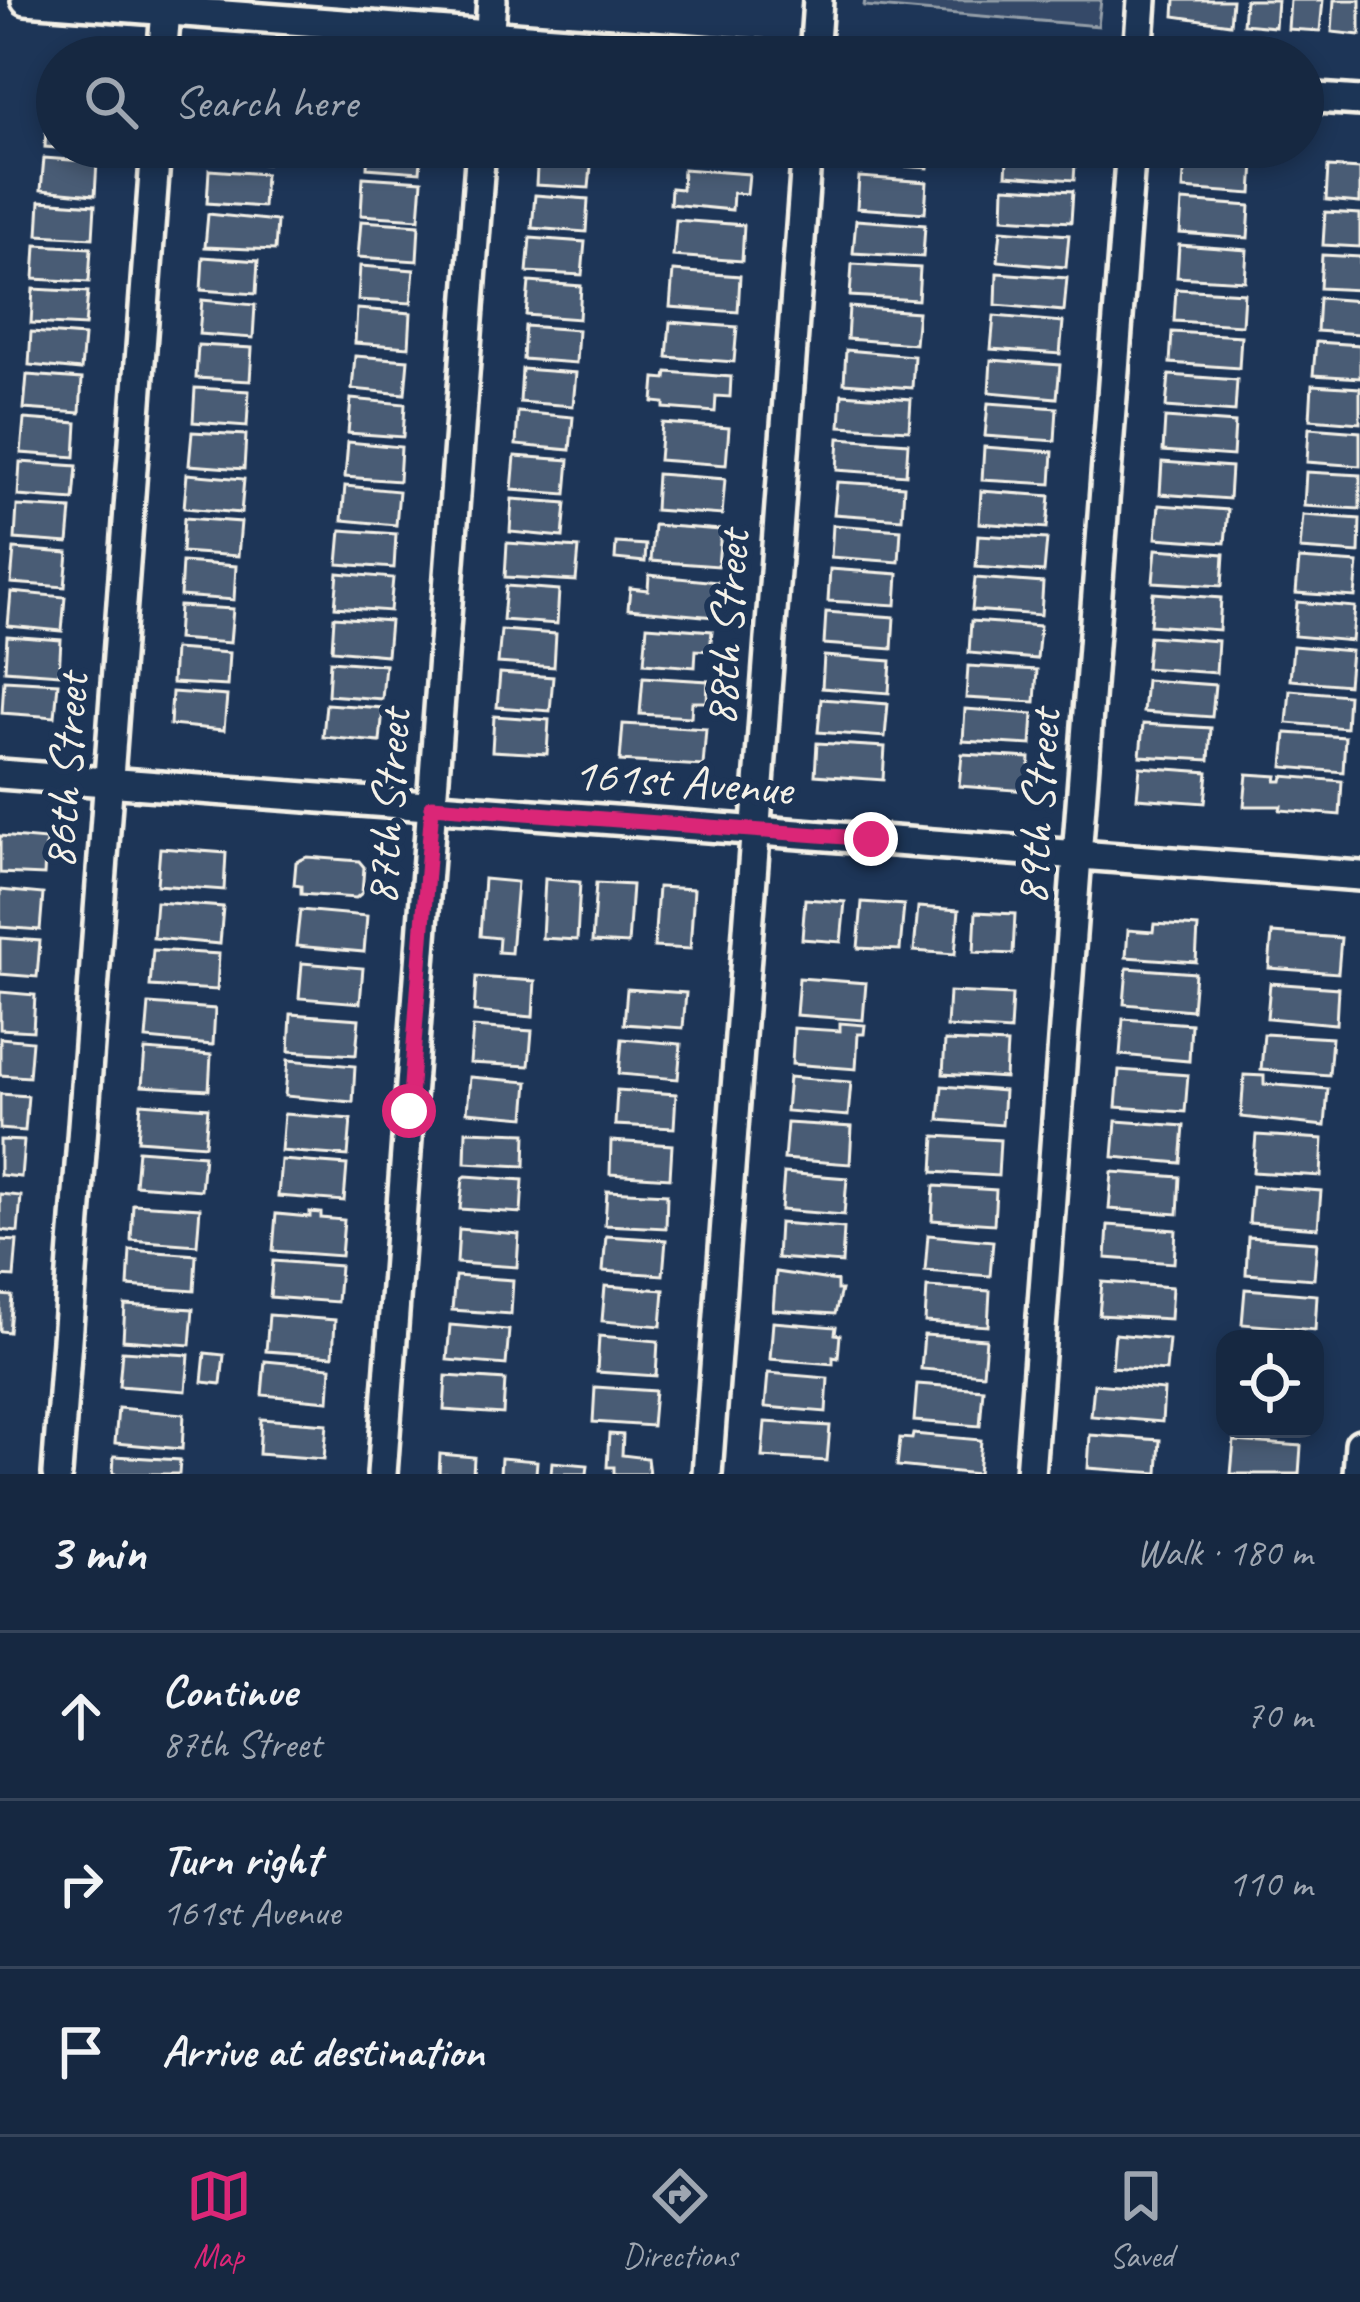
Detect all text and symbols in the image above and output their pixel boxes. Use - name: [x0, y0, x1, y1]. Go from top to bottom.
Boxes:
- search box: [36, 36, 1324, 168]
- icon: search: [78, 69, 144, 135]
- text: Search here: [174, 74, 357, 131]
- street label: 88th Street: [689, 524, 763, 728]
- street label: 86th Street: [28, 667, 102, 871]
- street label: 87th Street: [350, 703, 424, 907]
- street label: 89th Street: [1000, 703, 1074, 907]
- street label: 161st Avenue: [571, 743, 798, 819]
- route end: [844, 812, 898, 866]
- route start: [382, 1084, 436, 1138]
- map controls: [1216, 1330, 1324, 1438]
- button: locate: [1216, 1330, 1324, 1438]
- text: 3 min: [48, 1520, 146, 1584]
- text: Walk · 180 m: [1136, 1528, 1312, 1577]
- text: Continue: [162, 1663, 296, 1720]
- icon: ahead: [48, 1683, 114, 1749]
- text: 70 m: [1246, 1691, 1312, 1740]
- text: 87th Street: [162, 1720, 321, 1769]
- text: Turn right: [162, 1831, 320, 1888]
- icon: right: [48, 1851, 114, 1917]
- text: 110 m: [1228, 1859, 1312, 1908]
- text: 161st Avenue: [162, 1888, 340, 1937]
- icon: arrive: [48, 2019, 114, 2085]
- text: Arrive at destination: [162, 2023, 484, 2080]
- tab: Map: [186, 2163, 252, 2277]
- tab: Directions: [623, 2163, 737, 2277]
- tab: Saved: [1108, 2163, 1174, 2277]

